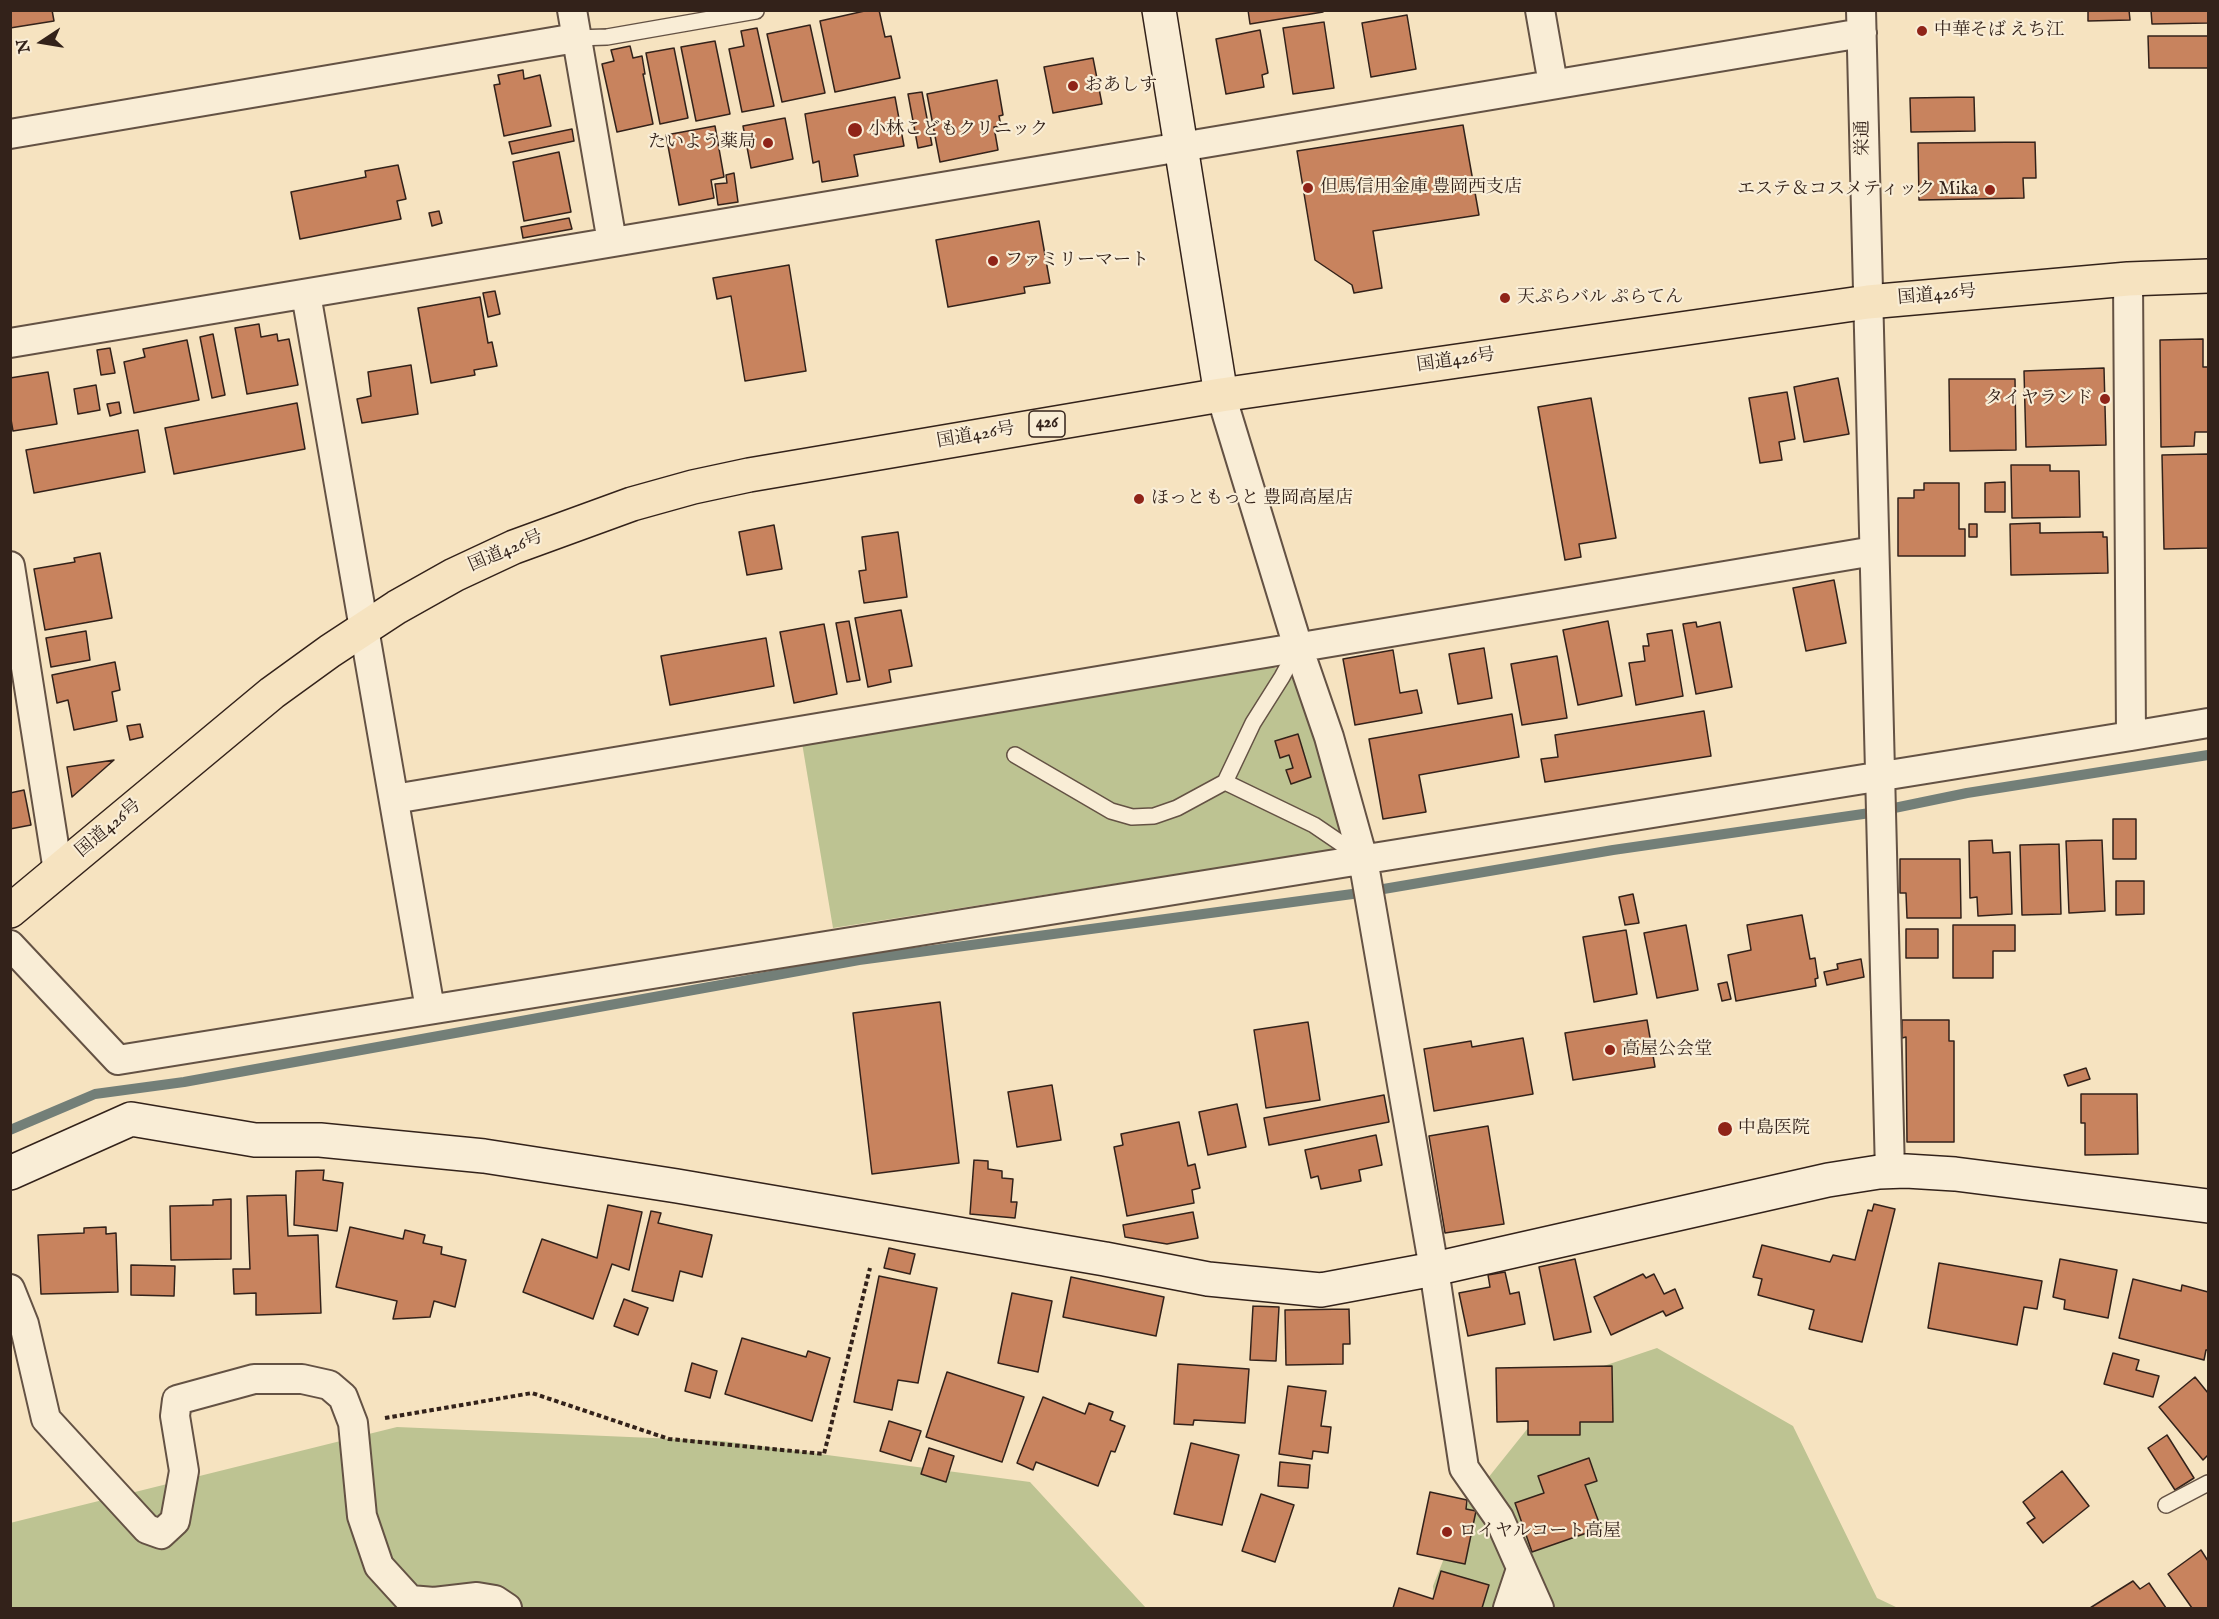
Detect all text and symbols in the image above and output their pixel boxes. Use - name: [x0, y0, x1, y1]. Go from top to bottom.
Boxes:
- north arrow: [12, 12, 72, 72]
- place label: 中華そば えち江: [1934, 20, 2064, 42]
- marker: 中華そば えち江: [1915, 24, 1929, 38]
- text: N: [13, 37, 36, 55]
- place label: おあしす: [1085, 75, 1157, 97]
- marker: おあしす: [1066, 79, 1080, 93]
- place label: 小林こどもクリニック: [868, 119, 1048, 141]
- street label: 栄通: [1853, 120, 1875, 156]
- marker: 小林こどもクリニック: [846, 121, 864, 139]
- place label: たいよう薬局: [648, 132, 756, 154]
- marker: たいよう薬局: [761, 136, 775, 150]
- place label: 但馬信用金庫 豊岡西支店: [1320, 177, 1522, 199]
- place label: エステ＆コスメティック Mika: [1737, 179, 1978, 201]
- marker: 但馬信用金庫 豊岡西支店: [1301, 181, 1315, 195]
- marker: エステ＆コスメティック Mika: [1983, 183, 1997, 197]
- place label: ファミリーマート: [1005, 250, 1149, 272]
- marker: ファミリーマート: [986, 254, 1000, 268]
- street label: 国道426号: [1897, 282, 1977, 310]
- place label: 天ぷらバル ぷらてん: [1517, 287, 1683, 309]
- marker: 天ぷらバル ぷらてん: [1498, 291, 1512, 305]
- street label: 国道426号: [1415, 345, 1497, 377]
- place label: タイヤランド: [1985, 388, 2093, 410]
- marker: タイヤランド: [2098, 392, 2112, 406]
- road number: 426: [1029, 411, 1065, 437]
- street label: 国道426号: [935, 419, 1017, 453]
- place label: ほっともっと 豊岡高屋店: [1151, 488, 1353, 510]
- marker: ほっともっと 豊岡高屋店: [1132, 492, 1146, 506]
- street label: 国道426号: [465, 527, 547, 577]
- street label: 国道426号: [72, 795, 146, 863]
- place label: 高屋公会堂: [1622, 1039, 1712, 1061]
- marker: 高屋公会堂: [1603, 1043, 1617, 1057]
- place label: 中島医院: [1738, 1118, 1810, 1140]
- marker: 中島医院: [1716, 1120, 1734, 1138]
- place label: ロイヤルコート高屋: [1459, 1521, 1621, 1543]
- marker: ロイヤルコート高屋: [1440, 1525, 1454, 1539]

